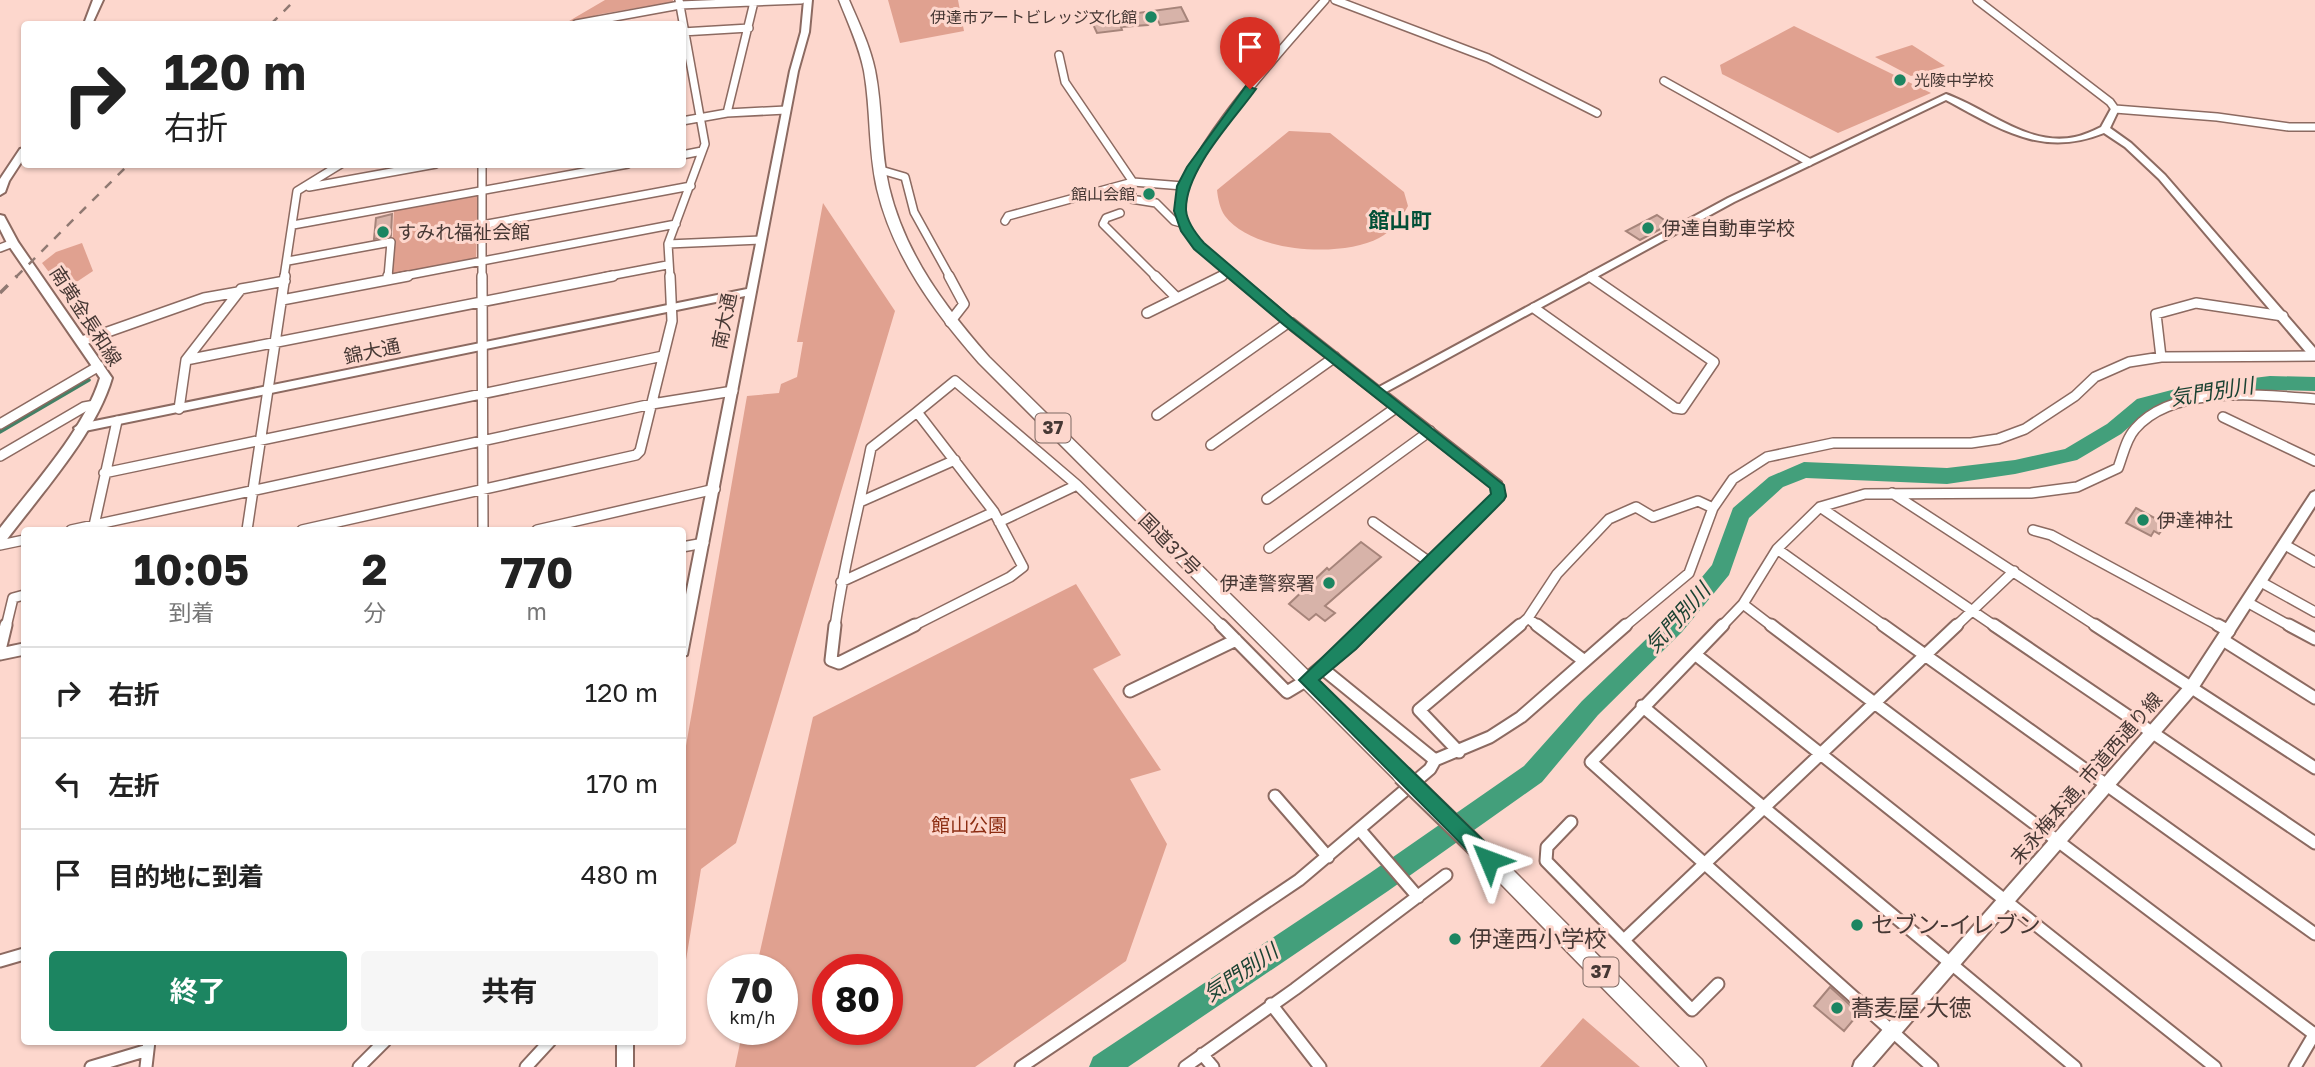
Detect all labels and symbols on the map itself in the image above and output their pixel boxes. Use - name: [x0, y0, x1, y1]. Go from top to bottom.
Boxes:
- place label: 伊達市アートビレッジ文化館: [930, 7, 1137, 27]
- marker: 伊達市アートビレッジ文化館: [1143, 9, 1159, 25]
- pin: [1220, 17, 1280, 89]
- place label: 光陵中学校: [1914, 70, 1994, 90]
- marker: 光陵中学校: [1892, 72, 1908, 88]
- place label: 館山会館: [1071, 184, 1135, 204]
- marker: 館山会館: [1141, 186, 1157, 202]
- district label: 館山町: [1369, 207, 1432, 233]
- place label: 伊達自動車学校: [1662, 216, 1795, 239]
- place label: すみれ福祉会館: [397, 220, 530, 243]
- marker: 伊達自動車学校: [1640, 220, 1656, 236]
- marker: すみれ福祉会館: [375, 224, 391, 240]
- street label: 南黄金長和線: [46, 262, 127, 370]
- street label: 南大通: [707, 291, 740, 351]
- street label: 錦大通: [342, 333, 402, 368]
- water label: 気門別川: [2168, 371, 2257, 410]
- road number: 37: [1036, 414, 1070, 442]
- street label: 国道37号: [1135, 508, 1206, 579]
- place label: 伊達神社: [2157, 508, 2233, 531]
- marker: 伊達神社: [2135, 512, 2151, 528]
- place label: 伊達警察署: [1220, 571, 1315, 594]
- marker: 伊達警察署: [1321, 575, 1337, 591]
- water label: 気門別川: [1639, 576, 1716, 657]
- street label: 末永梅本通, 市道西通り線: [2005, 687, 2166, 868]
- park label: 館山公園: [931, 813, 1007, 836]
- position arrow: [1452, 823, 1526, 897]
- place label: セブン-イレブン: [1871, 910, 2041, 938]
- marker: セブン-イレブン: [1849, 917, 1865, 933]
- place label: 伊達西小学校: [1469, 924, 1607, 952]
- marker: 伊達西小学校: [1447, 931, 1463, 947]
- water label: 気門別川: [1198, 937, 1284, 1006]
- speed limit sign: 80: [812, 954, 903, 1045]
- road number: 37: [1584, 958, 1618, 987]
- place label: 蕎麦屋 大徳: [1851, 993, 1972, 1021]
- marker: 蕎麦屋 大徳: [1829, 1000, 1845, 1016]

